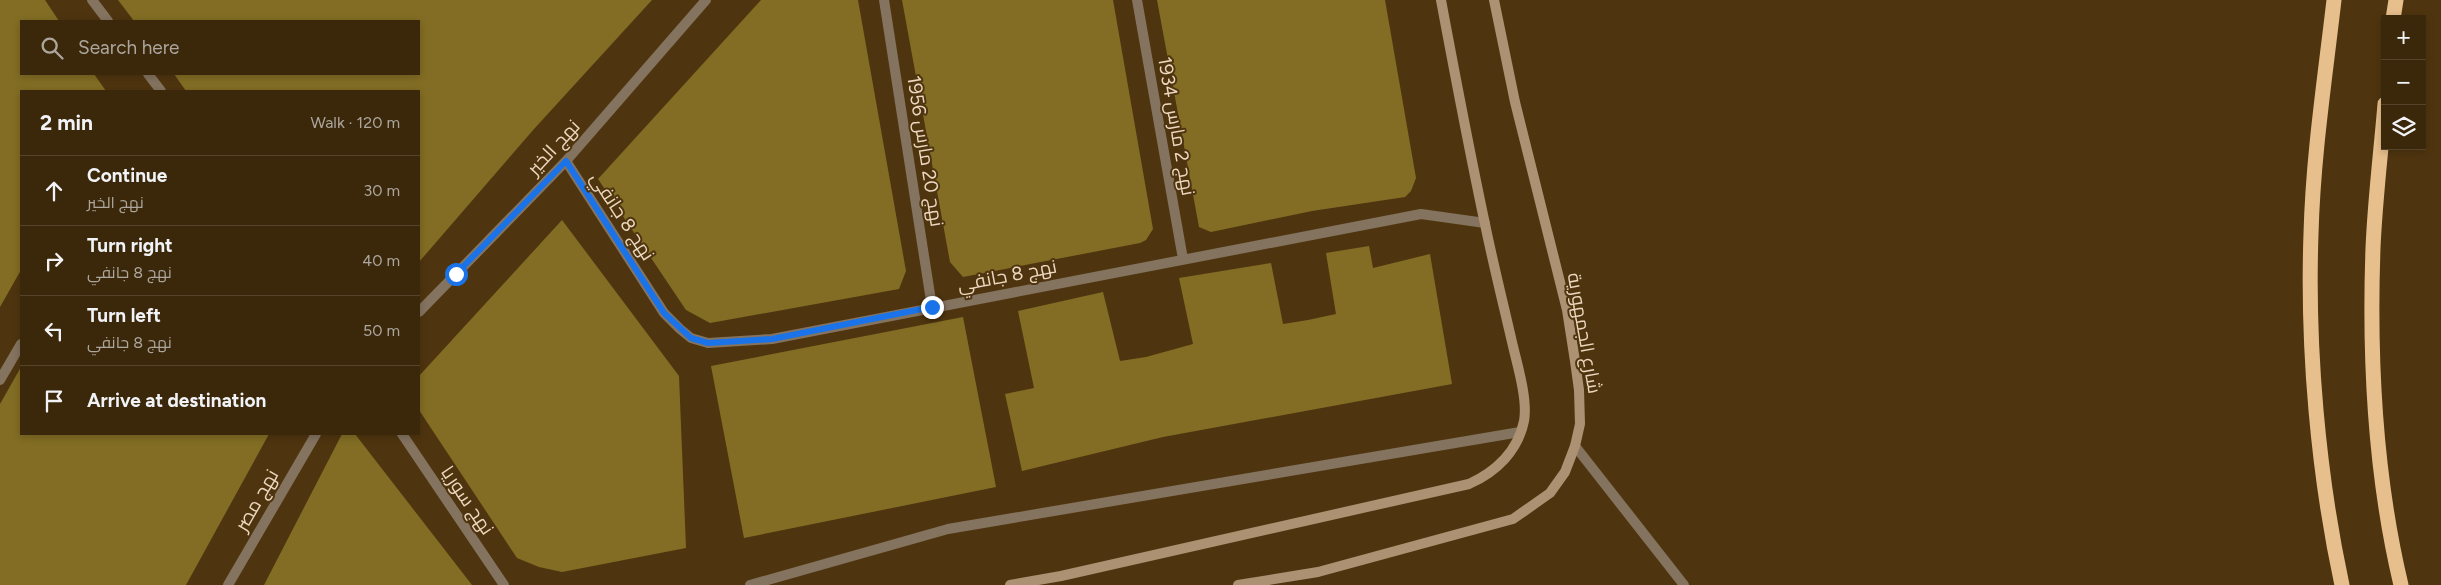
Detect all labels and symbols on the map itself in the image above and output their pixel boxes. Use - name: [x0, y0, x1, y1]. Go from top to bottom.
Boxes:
- street label: نهج 2 مارس 1934: [1151, 55, 1200, 198]
- street label: نهج 20 مارس 1956: [900, 74, 949, 229]
- street label: نهج الخير: [521, 115, 586, 182]
- street label: نهج 8 جانفي: [583, 168, 660, 266]
- street label: نهج 8 جانفي: [955, 255, 1059, 299]
- route start: [445, 263, 468, 286]
- street label: شارع الجمهورية: [1561, 271, 1606, 396]
- route end: [921, 296, 944, 319]
- street label: نهج سوريا: [435, 461, 499, 540]
- street label: نهج مصر: [229, 465, 285, 537]

